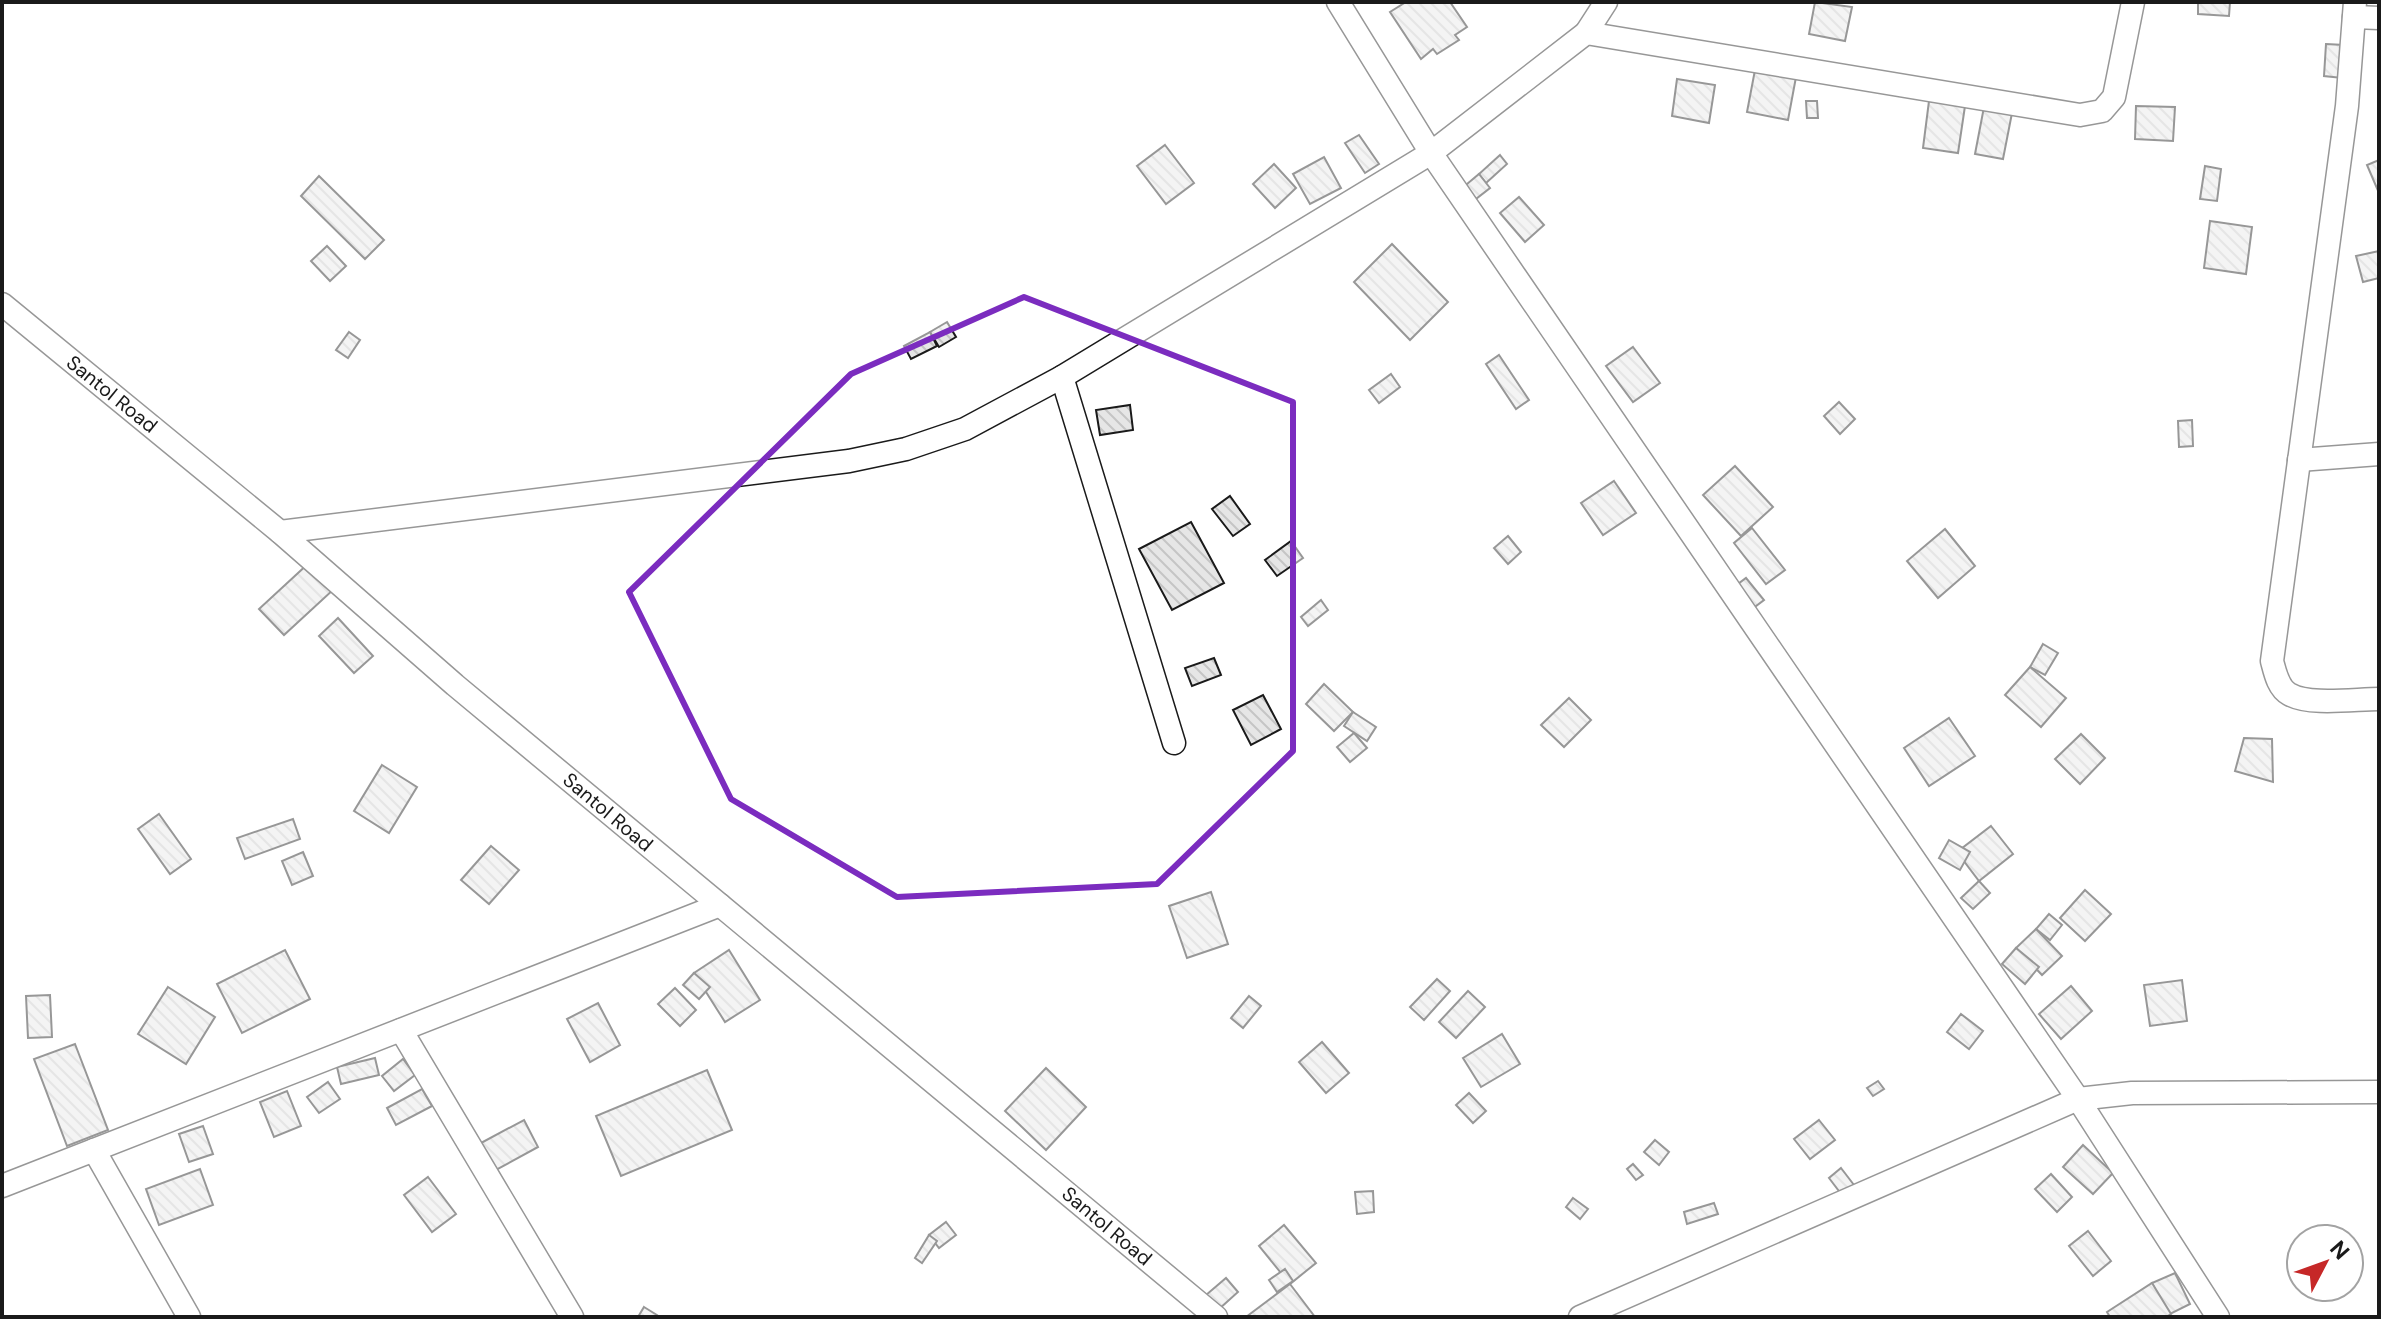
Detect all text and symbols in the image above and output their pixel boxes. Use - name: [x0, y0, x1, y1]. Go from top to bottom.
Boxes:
- street label: Santol Road: [61, 349, 163, 439]
- street label: Santol Road: [558, 767, 658, 857]
- street label: Santol Road: [1057, 1181, 1157, 1271]
- north arrow: [2285, 1223, 2365, 1303]
- text: N: [2324, 1235, 2356, 1266]

